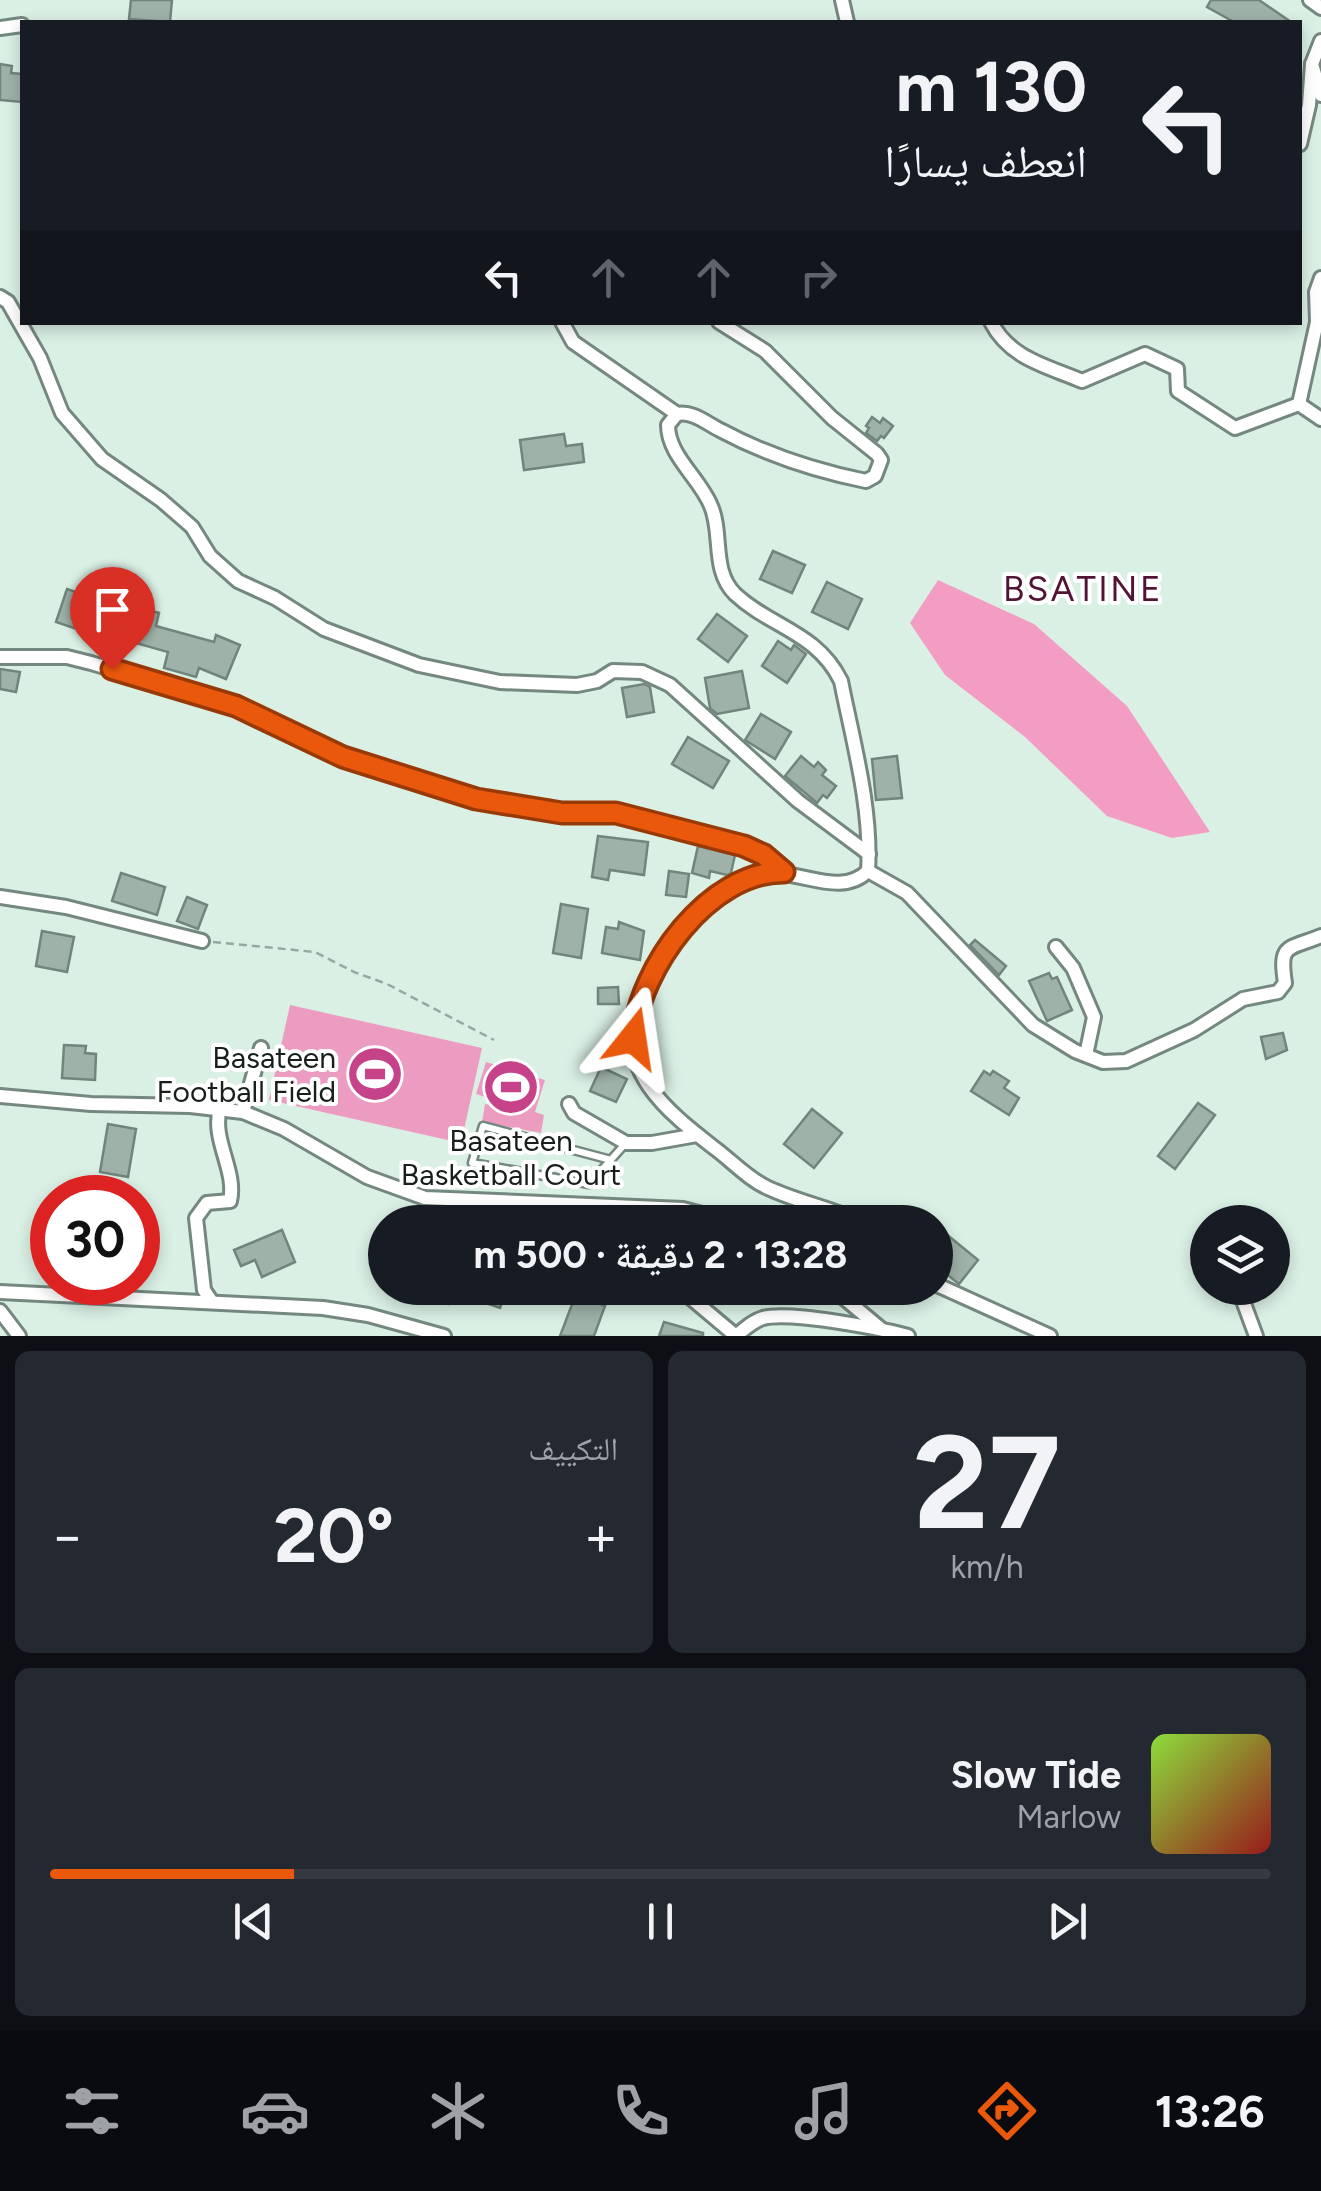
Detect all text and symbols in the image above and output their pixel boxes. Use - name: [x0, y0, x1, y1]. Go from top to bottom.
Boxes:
- text: 130 m: [895, 44, 1087, 129]
- icon: left: [1122, 60, 1252, 190]
- text: انعطف يسارًا: [884, 134, 1087, 188]
- icon: left: [476, 250, 531, 305]
- icon: ahead: [581, 250, 636, 305]
- icon: ahead: [686, 250, 741, 305]
- icon: right: [791, 250, 846, 305]
- pin: [70, 567, 155, 670]
- district label: BSATINE: [1003, 568, 1163, 610]
- icon: arrive: [85, 582, 140, 637]
- position arrow: [581, 986, 685, 1090]
- place label: Basateen Football Field: [156, 1039, 336, 1110]
- sports icon: Basateen Football Field: [345, 1044, 405, 1104]
- sports icon: Basateen Basketball Court: [481, 1057, 541, 1117]
- place label: Basateen Basketball Court: [401, 1122, 621, 1193]
- speed limit sign: 30: [30, 1175, 160, 1305]
- map controls: [1190, 1205, 1290, 1305]
- button: layers: [1190, 1205, 1290, 1305]
- text: 13:28 · 2 دقيقة · 500 m: [473, 1232, 848, 1278]
- text: 27: [913, 1405, 1061, 1561]
- text: التكييف: [528, 1430, 618, 1468]
- text: 20°: [274, 1491, 394, 1581]
- text: −: [50, 1503, 84, 1569]
- text: +: [584, 1503, 618, 1569]
- text: km/h: [950, 1548, 1024, 1586]
- text: Slow Tide: [951, 1752, 1121, 1798]
- text: Marlow: [1017, 1798, 1121, 1836]
- icon: previous: [226, 1894, 281, 1949]
- icon: pause: [633, 1894, 688, 1949]
- icon: next: [1040, 1894, 1095, 1949]
- icon: filters: [57, 2076, 127, 2146]
- icon: car: [240, 2076, 310, 2146]
- icon: climate: [423, 2076, 493, 2146]
- icon: phone: [606, 2076, 676, 2146]
- icon: music: [789, 2076, 859, 2146]
- icon: directions: [972, 2076, 1042, 2146]
- text: 13:26: [1155, 2084, 1264, 2138]

